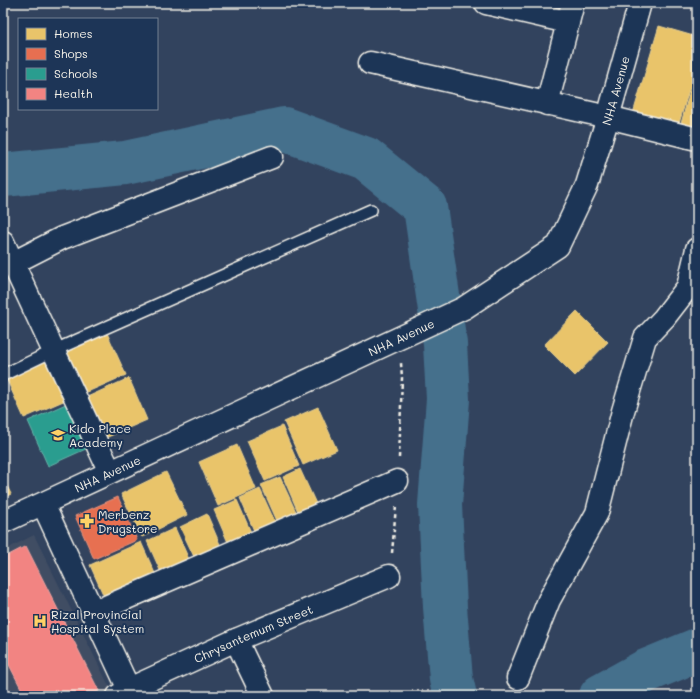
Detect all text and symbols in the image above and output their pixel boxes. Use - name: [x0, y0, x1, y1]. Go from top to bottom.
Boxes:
- legend: [18, 18, 158, 110]
- text: Homes: [54, 25, 93, 41]
- text: Shops: [54, 45, 88, 61]
- street label: NHA Avenue: [598, 54, 633, 127]
- text: Schools: [54, 65, 98, 81]
- text: Health: [54, 85, 93, 101]
- street label: NHA Avenue: [366, 315, 437, 359]
- place label: Kido Place Academy: [69, 420, 131, 450]
- school or university icon: Kido Place Academy: [50, 427, 66, 443]
- street label: NHA Avenue: [72, 451, 143, 496]
- place label: Merbenz Drugstore: [98, 506, 157, 536]
- pharmacy icon: Merbenz Drugstore: [79, 513, 95, 529]
- street label: Chrysantemum Street: [191, 601, 315, 666]
- place label: Rizal Provincial Hospital System: [51, 606, 144, 636]
- hospital icon: Rizal Provincial Hospital System: [32, 613, 48, 629]

